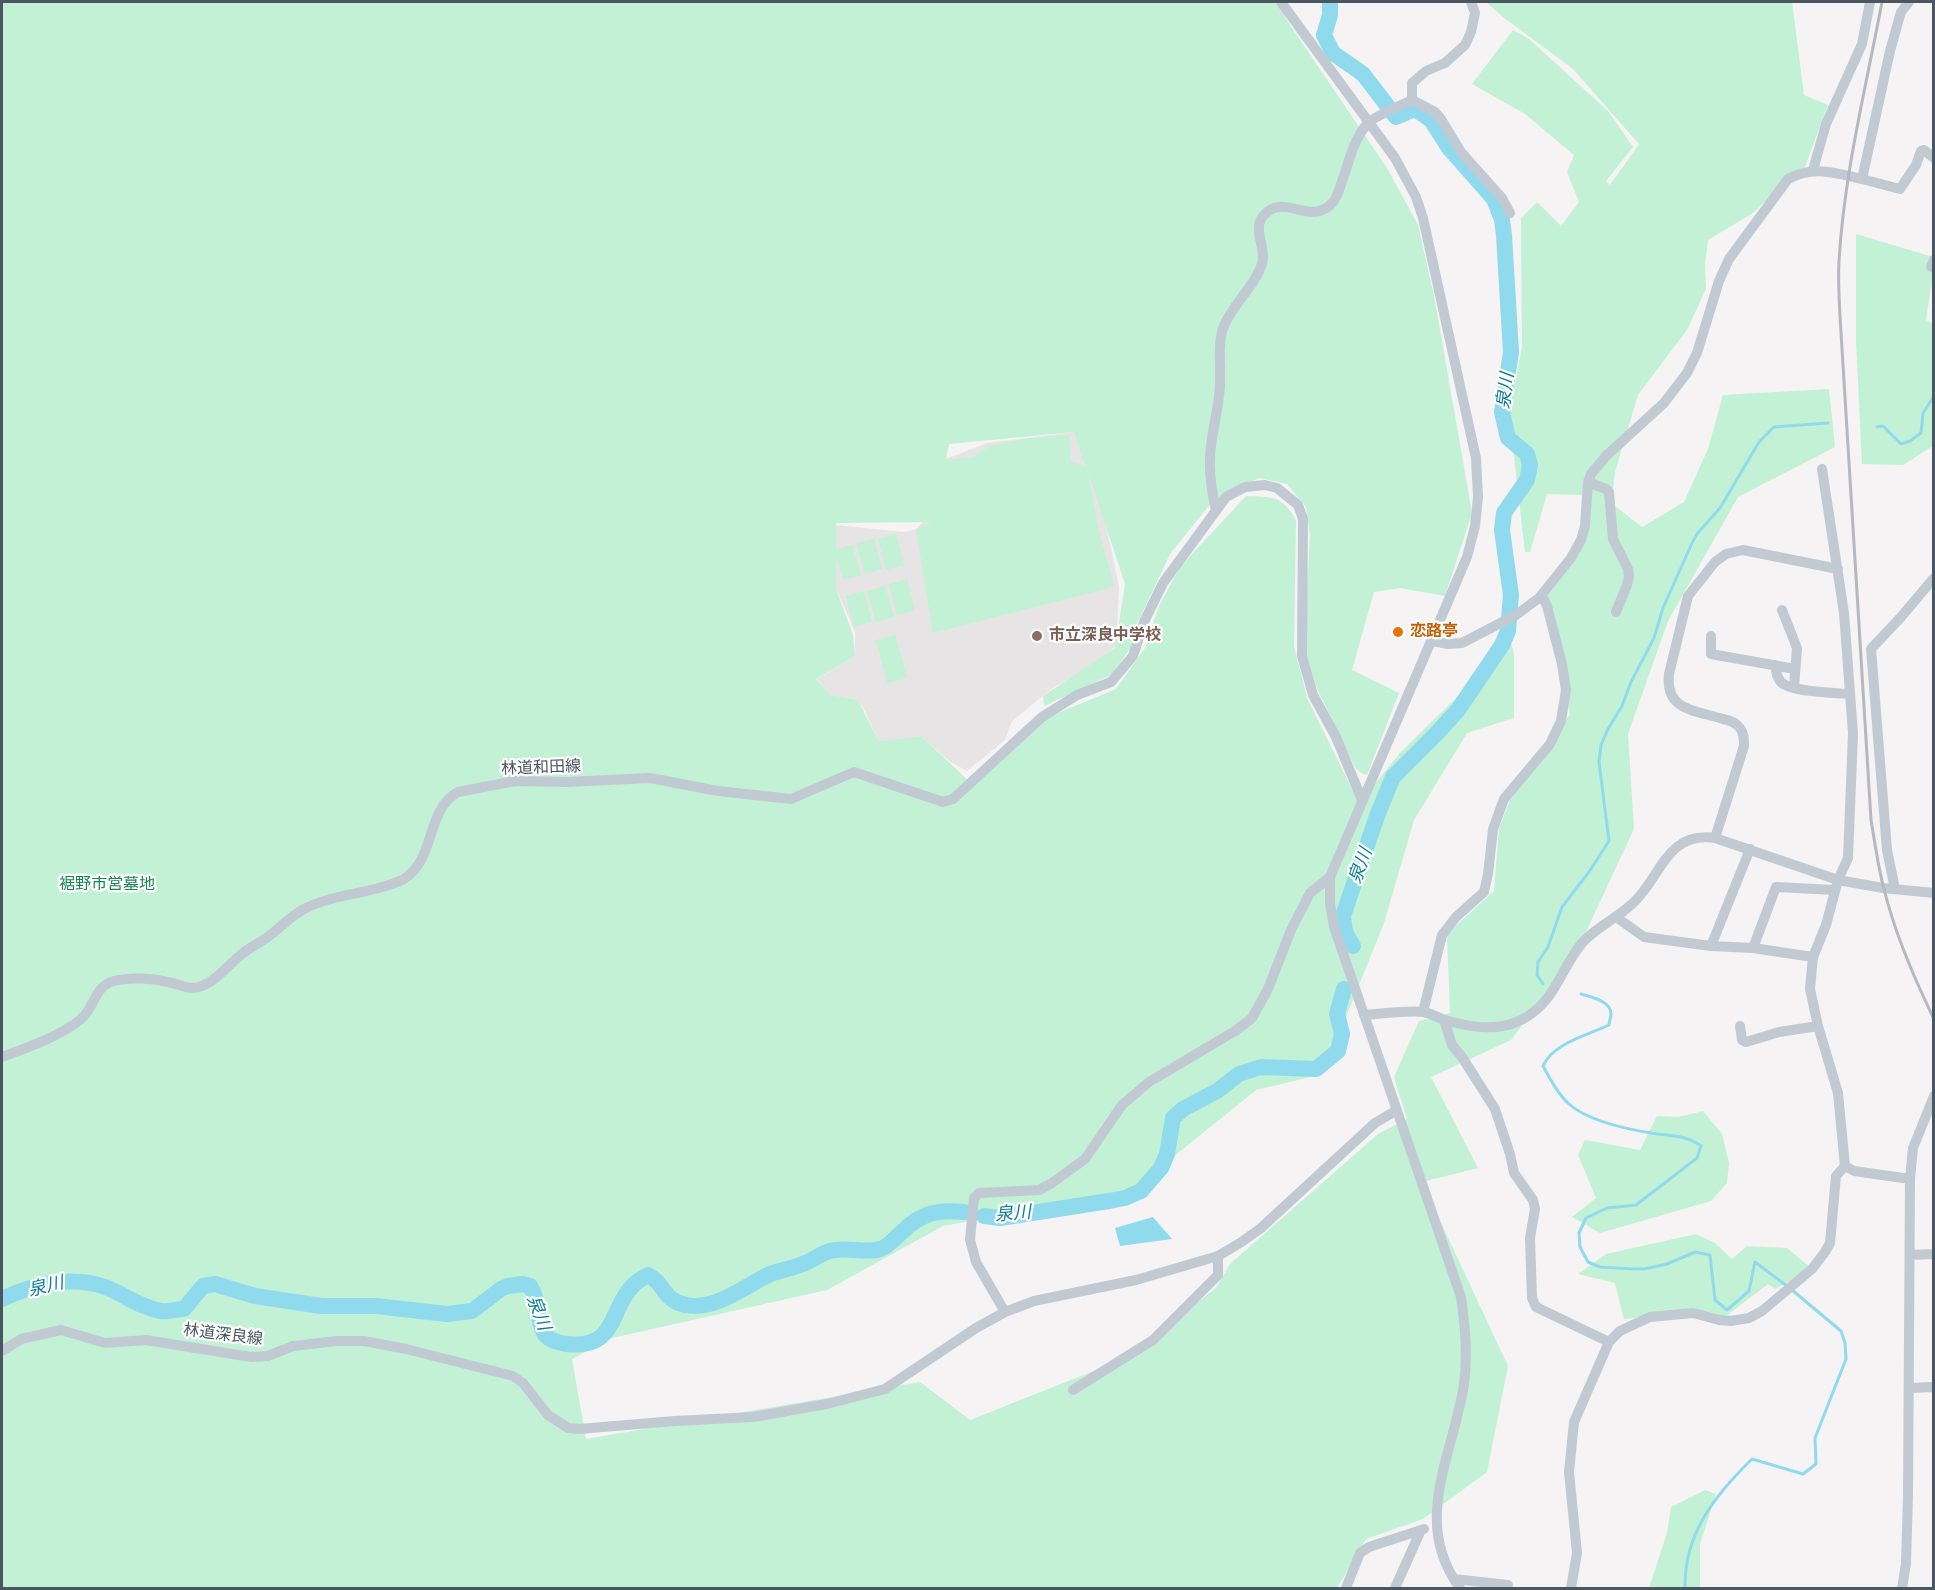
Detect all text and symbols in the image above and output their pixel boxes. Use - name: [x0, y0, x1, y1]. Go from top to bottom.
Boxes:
- water label: 泉川: [1493, 372, 1519, 410]
- place label: 恋路亭: [1410, 622, 1458, 642]
- marker: 恋路亭: [1391, 625, 1405, 639]
- place label: 市立深良中学校: [1049, 626, 1161, 646]
- marker: 市立深良中学校: [1030, 629, 1044, 643]
- street label: 林道和田線: [501, 757, 581, 779]
- water label: 泉川: [1345, 845, 1377, 887]
- park label: 裾野市営墓地: [59, 875, 155, 895]
- water label: 泉川: [994, 1202, 1032, 1226]
- water label: 泉川: [26, 1272, 66, 1302]
- water label: 泉川: [521, 1292, 555, 1334]
- street label: 林道深良線: [182, 1321, 264, 1349]

